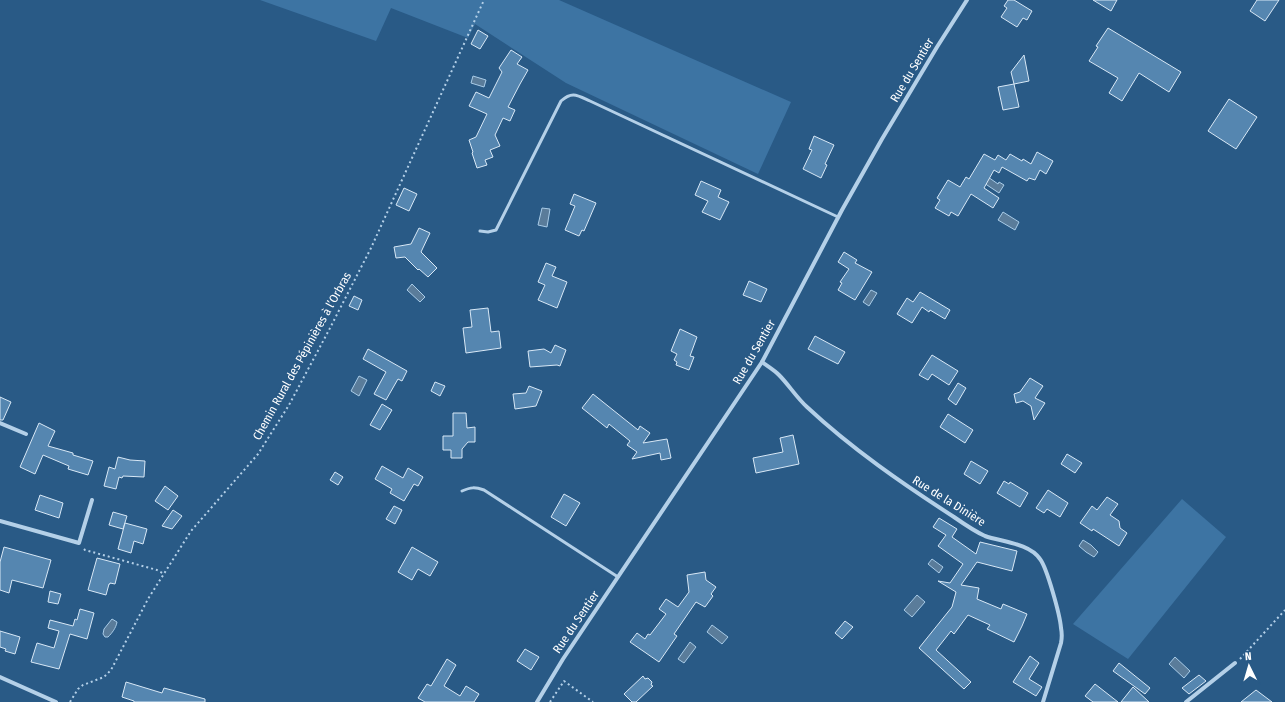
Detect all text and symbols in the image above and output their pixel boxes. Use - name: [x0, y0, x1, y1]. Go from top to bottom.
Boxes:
- street label: Rue du Sentier: [887, 35, 937, 105]
- street label: Chemin Rural des Pépinières à l’Orbras: [250, 270, 354, 442]
- street label: Rue du Sentier: [730, 316, 779, 387]
- street label: Rue de la Dinière: [910, 473, 988, 529]
- street label: Rue du Sentier: [550, 587, 602, 656]
- north arrow: [1229, 646, 1269, 686]
- text: N: [1244, 650, 1252, 663]

